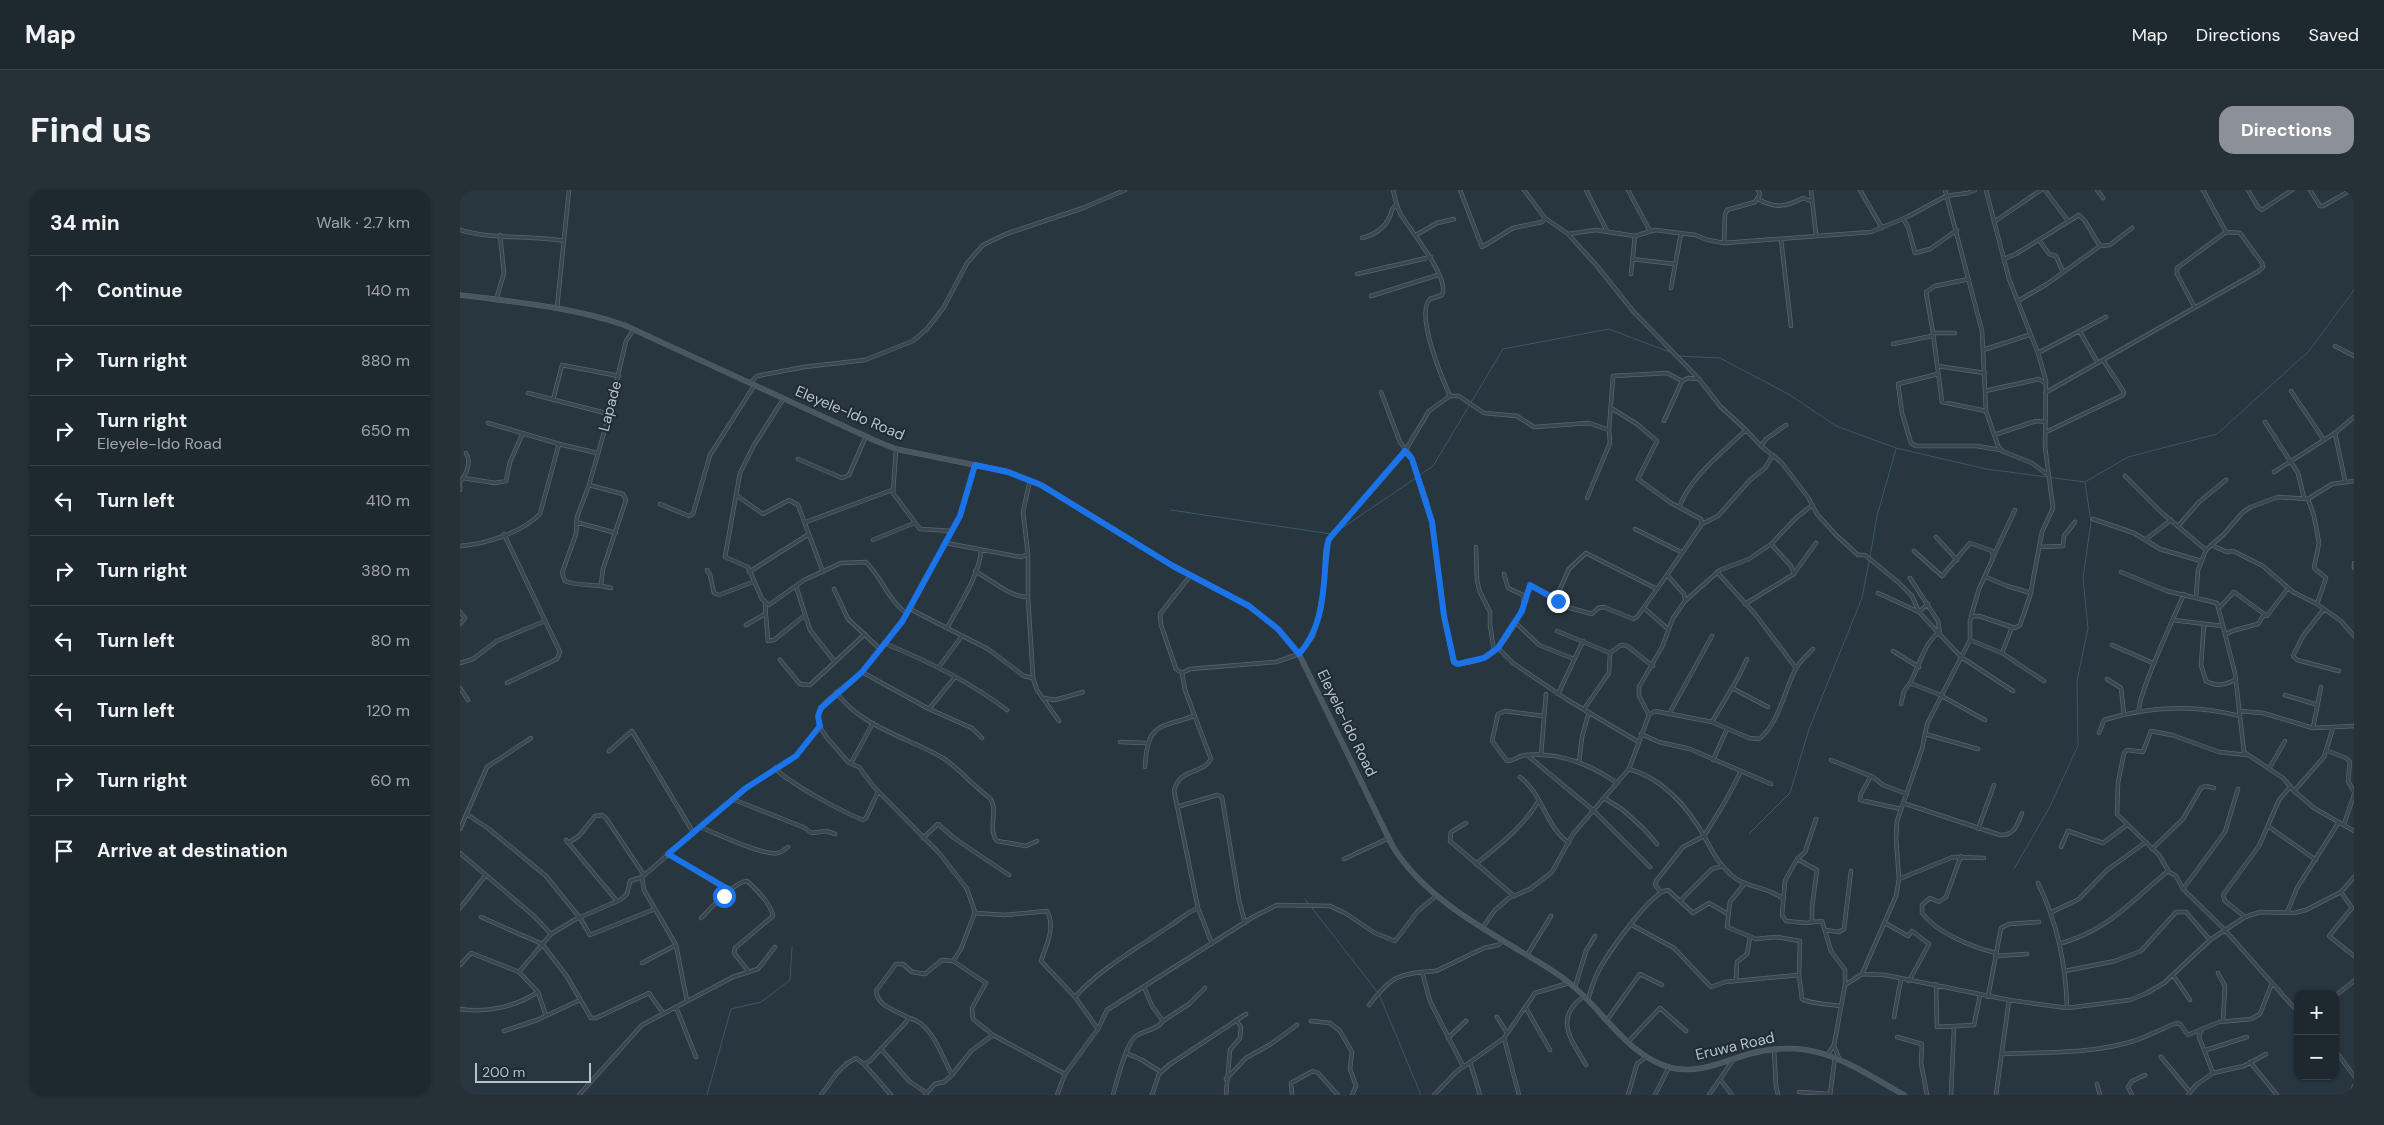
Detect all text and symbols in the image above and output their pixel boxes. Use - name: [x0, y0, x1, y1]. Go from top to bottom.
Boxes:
- text: Map: [25, 19, 76, 50]
- text: Map: [2132, 23, 2168, 47]
- text: Directions: [2196, 23, 2281, 47]
- text: Saved: [2309, 23, 2359, 47]
- button: Directions: [2219, 106, 2354, 154]
- text: Find us: [30, 107, 152, 153]
- text: 34 min: [50, 209, 120, 237]
- text: Walk · 2.7 km: [316, 212, 410, 233]
- icon: ahead: [50, 277, 78, 305]
- text: Continue: [97, 278, 183, 303]
- text: 140 m: [366, 280, 410, 301]
- icon: right: [50, 347, 78, 375]
- text: Turn right: [97, 348, 187, 373]
- text: 880 m: [361, 350, 410, 371]
- street label: Lapade: [594, 379, 626, 433]
- street label: Eleyele-Ido Road: [792, 381, 908, 445]
- text: Turn right: [97, 408, 187, 433]
- icon: right: [50, 417, 78, 445]
- text: 650 m: [361, 420, 410, 441]
- text: Eleyele-Ido Road: [97, 433, 222, 454]
- icon: left: [50, 487, 78, 515]
- text: Turn left: [97, 488, 175, 513]
- text: 410 m: [366, 490, 410, 511]
- icon: right: [50, 557, 78, 585]
- text: Turn right: [97, 558, 187, 583]
- text: 380 m: [361, 560, 410, 581]
- route end: [1547, 590, 1570, 613]
- icon: left: [50, 627, 78, 655]
- text: Turn left: [97, 628, 175, 653]
- text: 80 m: [371, 630, 410, 651]
- street label: Eleyele-Ido Road: [1312, 666, 1382, 780]
- icon: left: [50, 697, 78, 725]
- text: Turn left: [97, 698, 175, 723]
- text: 120 m: [366, 700, 410, 721]
- icon: right: [50, 767, 78, 795]
- text: Turn right: [97, 768, 187, 793]
- text: 60 m: [370, 770, 410, 791]
- icon: arrive: [50, 837, 78, 865]
- text: Arrive at destination: [97, 838, 288, 863]
- route start: [713, 885, 736, 908]
- map controls: [2294, 990, 2339, 1080]
- button: +: [2294, 990, 2339, 1035]
- street label: Eruwa Road: [1693, 1027, 1777, 1065]
- button: −: [2294, 1035, 2339, 1080]
- scale bar: [475, 1060, 591, 1083]
- text: 200 m: [482, 1063, 525, 1081]

